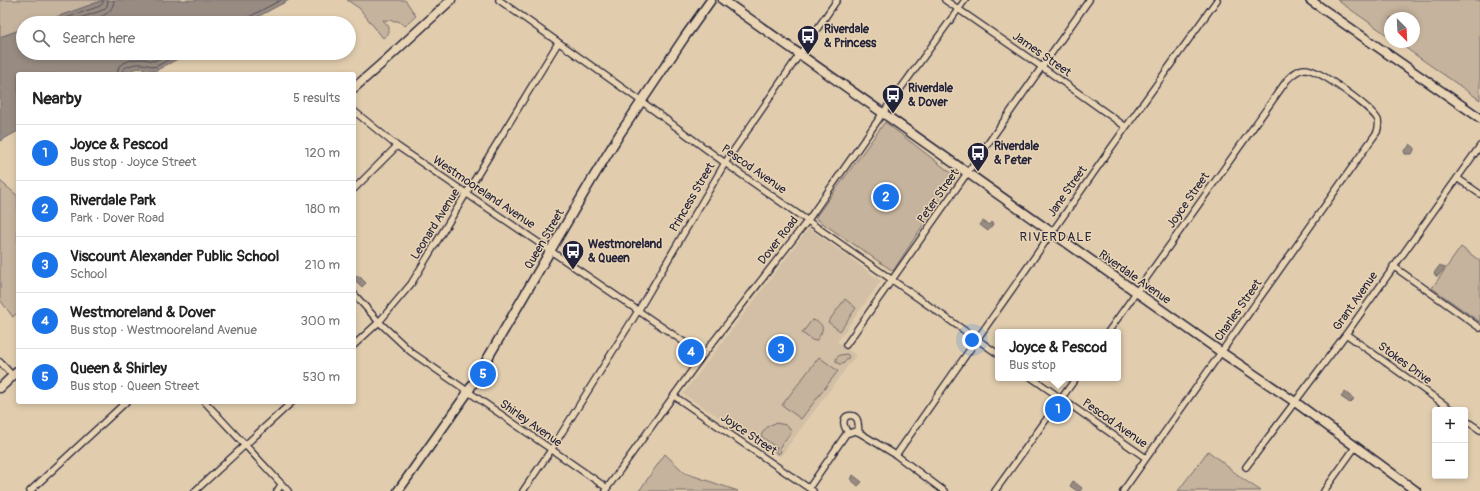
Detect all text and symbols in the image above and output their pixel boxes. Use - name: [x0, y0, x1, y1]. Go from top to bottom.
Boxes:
- north arrow: [1384, 12, 1420, 48]
- search box: [16, 16, 356, 60]
- place label: Riverdale & Princess: [824, 22, 877, 51]
- bus stop icon: Riverdale & Princess: [795, 23, 821, 56]
- icon: search: [30, 27, 52, 49]
- text: Search here: [62, 29, 135, 48]
- street label: James Street: [1009, 29, 1074, 80]
- place label: Riverdale & Dover: [908, 81, 954, 110]
- bus stop icon: Riverdale & Dover: [880, 82, 906, 115]
- text: Nearby: [32, 88, 81, 109]
- text: 5 results: [293, 90, 340, 106]
- text: Joyce & Pescod: [70, 135, 168, 154]
- place label: Riverdale & Peter: [994, 139, 1040, 168]
- bus stop icon: Riverdale & Peter: [965, 140, 991, 173]
- street label: Pescod Avenue: [718, 142, 789, 197]
- text: 1: [42, 145, 48, 161]
- text: 120 m: [304, 145, 340, 161]
- street label: Westmooreland Avenue: [430, 153, 538, 232]
- text: Bus stop · Joyce Street: [70, 154, 197, 170]
- street label: Princess Street: [667, 160, 718, 235]
- street label: Jane Street: [1044, 163, 1091, 220]
- street label: Peter Street: [914, 166, 963, 226]
- street label: Joyce Street: [1164, 169, 1213, 231]
- pin: 2: [873, 182, 899, 212]
- street label: Leonard Avenue: [408, 186, 463, 262]
- text: Riverdale Park: [70, 191, 156, 210]
- text: 2: [41, 201, 49, 217]
- text: 180 m: [305, 201, 340, 217]
- street label: Queen Street: [521, 206, 568, 272]
- text: Park · Dover Road: [70, 210, 164, 226]
- street label: Dover Road: [755, 213, 802, 267]
- district label: RIVERDALE: [1020, 229, 1092, 245]
- place label: Westmoreland & Queen: [588, 237, 662, 266]
- bus stop icon: Westmoreland & Queen: [560, 238, 586, 271]
- text: Viscount Alexander Public School: [70, 247, 279, 266]
- street label: Riverdale Avenue: [1096, 247, 1174, 308]
- text: 3: [41, 257, 49, 273]
- text: 210 m: [304, 257, 340, 273]
- text: School: [70, 266, 107, 282]
- street label: Grant Avenue: [1330, 269, 1381, 334]
- street label: Charles Street: [1212, 276, 1265, 344]
- text: Westmoreland & Dover: [70, 303, 216, 322]
- text: 4: [41, 313, 49, 329]
- text: 300 m: [301, 313, 340, 329]
- text: Bus stop · Westmooreland Avenue: [70, 322, 257, 338]
- popup: [995, 329, 1121, 381]
- your location: [962, 330, 982, 350]
- pin: 3: [768, 334, 794, 364]
- pin: 4: [678, 337, 704, 367]
- text: Joyce & Pescod: [1009, 338, 1107, 357]
- street label: Stokes Drive: [1375, 339, 1435, 388]
- text: Bus stop: [1009, 357, 1056, 373]
- text: Queen & Shirley: [70, 359, 167, 378]
- pin: 5: [470, 359, 496, 389]
- text: 5: [41, 369, 49, 385]
- text: 530 m: [302, 369, 340, 385]
- text: Bus stop · Queen Street: [70, 378, 199, 394]
- pin: 1: [1045, 394, 1071, 424]
- street label: Shirley Avenue: [497, 396, 565, 450]
- street label: Pescod Avenue: [1079, 396, 1150, 451]
- map controls: [1432, 407, 1468, 479]
- button: +: [1432, 407, 1468, 443]
- street label: Joyce Street: [718, 410, 780, 459]
- button: −: [1432, 443, 1468, 479]

